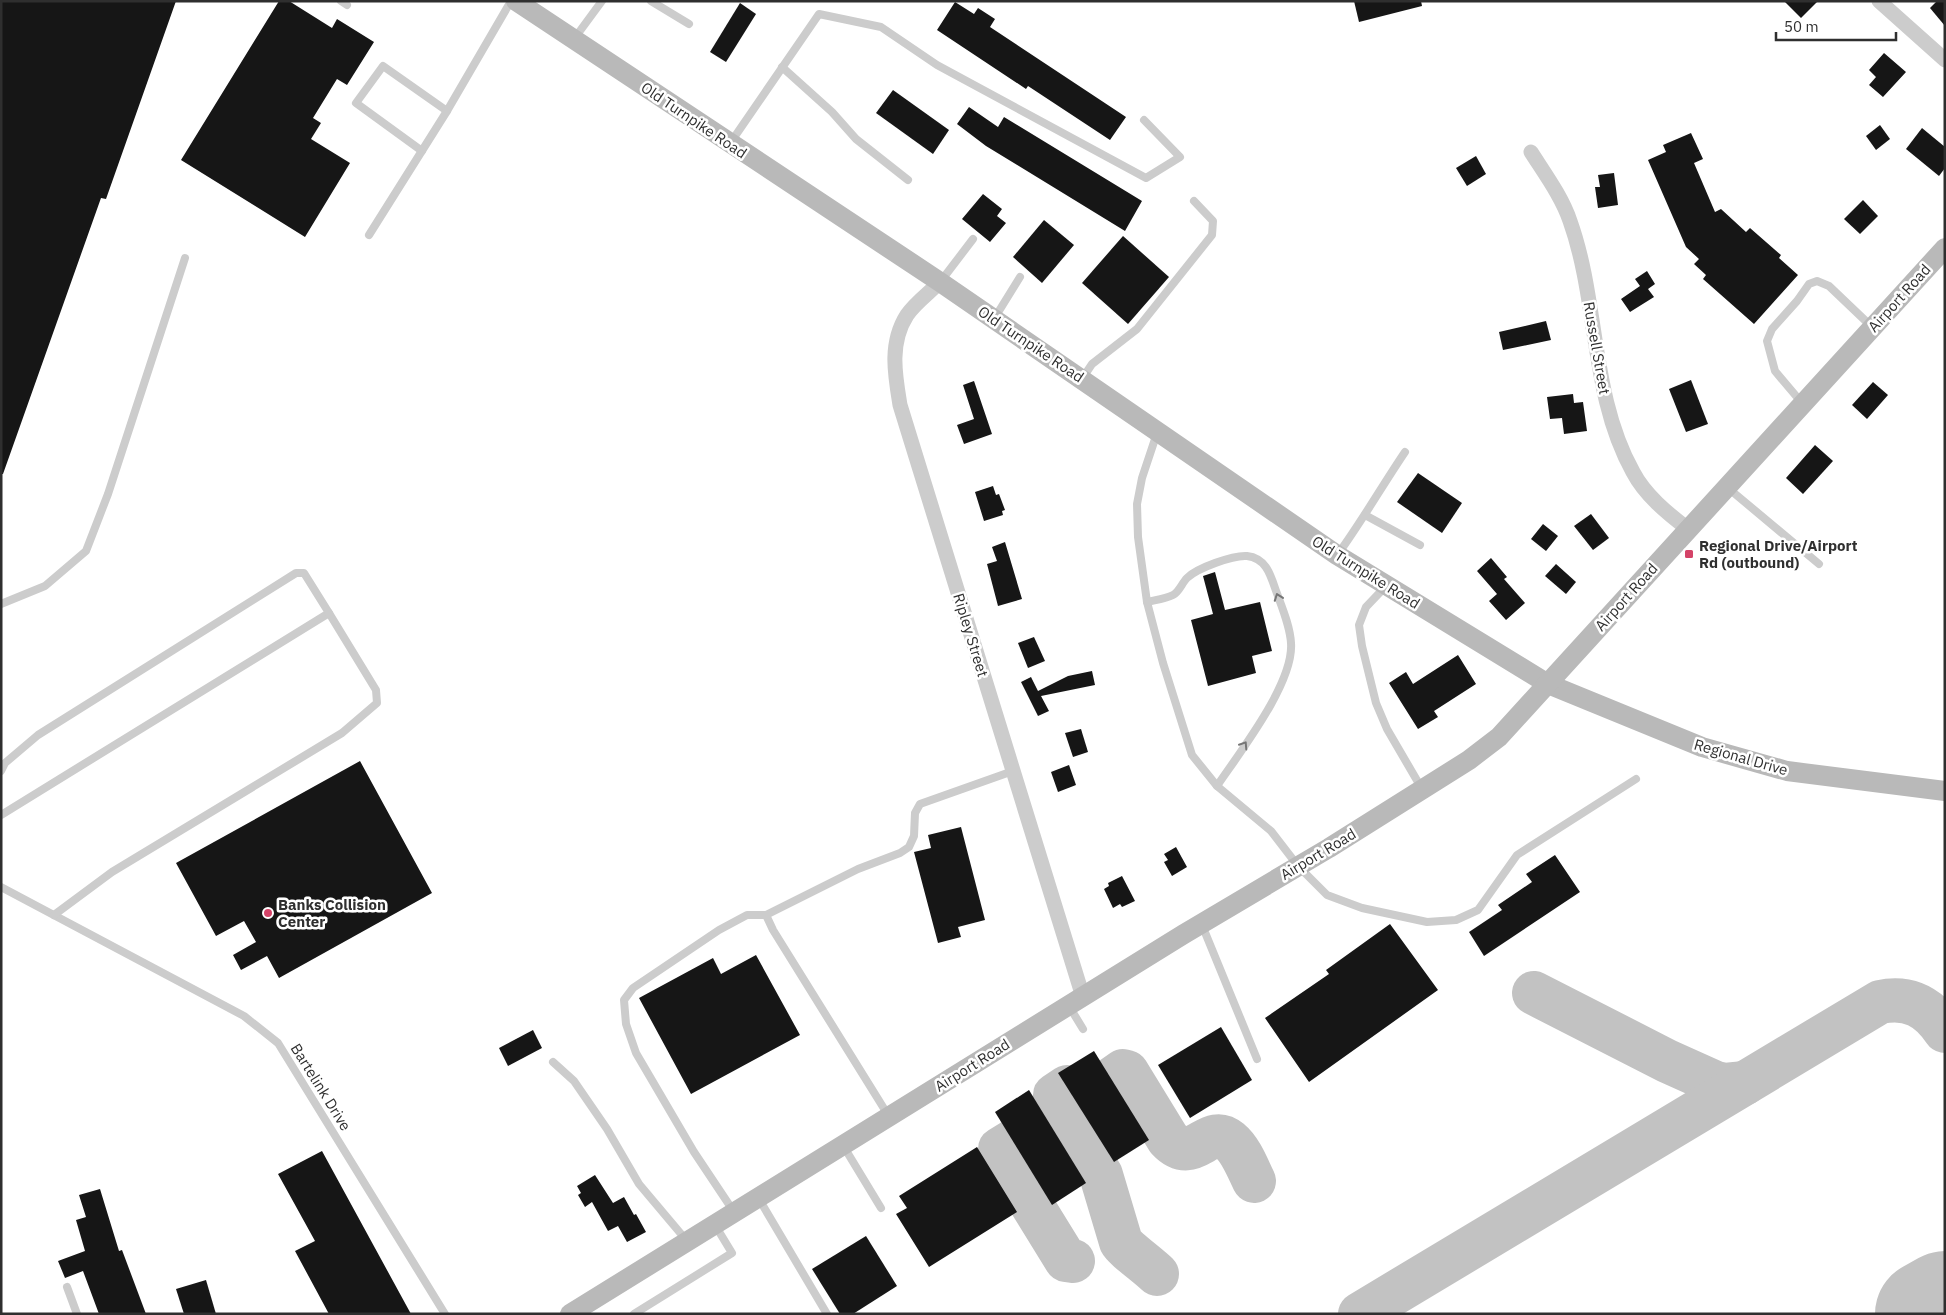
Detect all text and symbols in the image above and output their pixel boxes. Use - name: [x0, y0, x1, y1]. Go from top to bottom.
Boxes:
- scale bar: [1776, 10, 1896, 42]
- text: 50 m: [1784, 17, 1819, 36]
- street label: Old Turnpike Road: [637, 78, 751, 162]
- street label: Airport Road: [1864, 260, 1934, 336]
- street label: Russell Street: [1580, 300, 1614, 396]
- street label: Old Turnpike Road: [974, 302, 1088, 386]
- street label: Old Turnpike Road: [1309, 531, 1423, 613]
- place label: Regional Drive/Airport Rd (outbound): [1699, 536, 1858, 572]
- marker: Regional Drive/Airport Rd (outbound): [1683, 548, 1695, 560]
- street label: Airport Road: [1591, 559, 1661, 635]
- street label: Ripley Street: [949, 591, 993, 679]
- one-way arrow: [1274, 593, 1284, 602]
- street label: Regional Drive: [1692, 735, 1790, 779]
- one-way arrow: [1238, 742, 1247, 751]
- street label: Airport Road: [1277, 824, 1359, 884]
- place label: Banks Collision Center: [278, 895, 386, 931]
- marker: Banks Collision Center: [262, 907, 274, 919]
- street label: Airport Road: [931, 1034, 1013, 1096]
- street label: Bartelink Drive: [287, 1040, 355, 1134]

